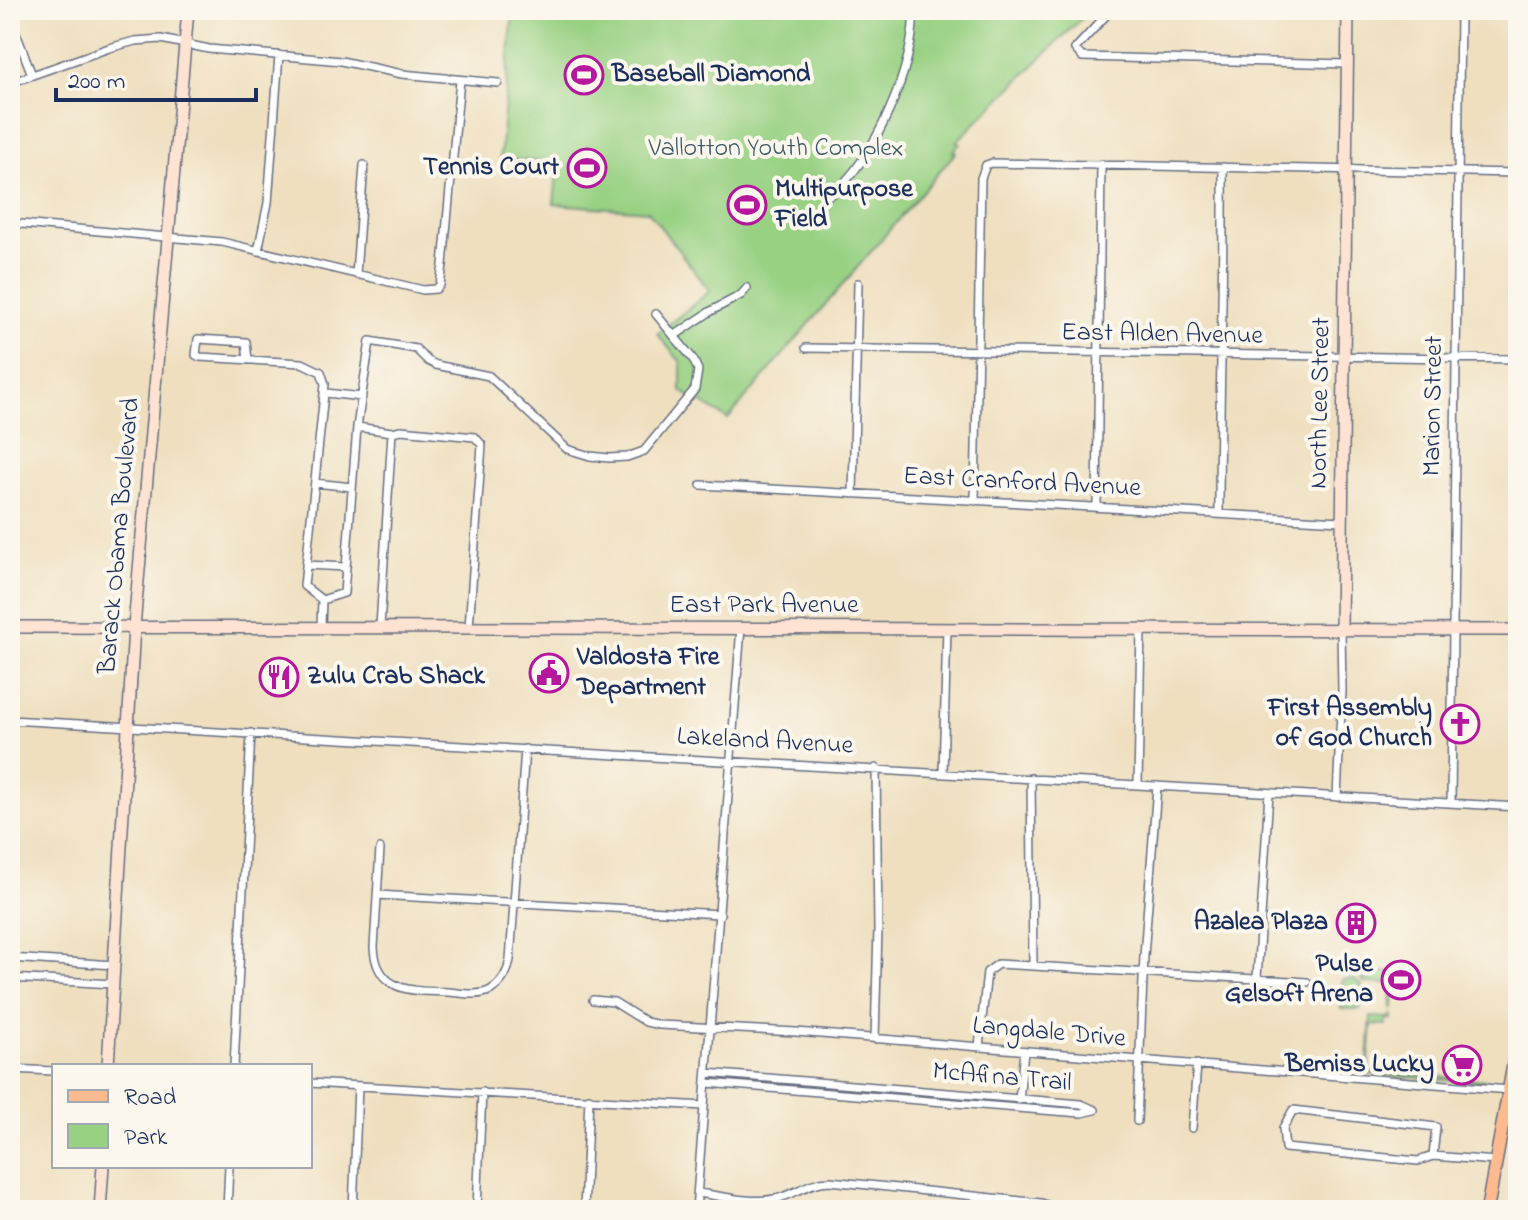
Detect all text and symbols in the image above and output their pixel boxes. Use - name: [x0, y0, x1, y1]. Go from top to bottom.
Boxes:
- scale bar: [56, 52, 256, 102]
- sports icon: Baseball Diamond: [563, 54, 605, 96]
- place label: Baseball Diamond: [611, 56, 811, 94]
- text: 200 m: [68, 65, 125, 100]
- park label: Vallotton Youth Complex: [648, 130, 903, 168]
- sports icon: Tennis Court: [566, 147, 608, 189]
- place label: Tennis Court: [423, 149, 559, 187]
- place label: Multipurpose Field: [773, 171, 914, 239]
- sports icon: Multipurpose Field: [726, 184, 768, 226]
- street label: East Alden Avenue: [1061, 314, 1264, 356]
- street label: North Lee Street: [1301, 317, 1341, 489]
- street label: Marion Street: [1414, 335, 1454, 477]
- street label: Barack Obama Boulevard: [89, 396, 151, 677]
- street label: East Cranford Avenue: [902, 458, 1142, 508]
- street label: East Park Avenue: [669, 587, 859, 625]
- place label: Valdosta Fire Department: [576, 639, 721, 707]
- public building icon: Valdosta Fire Department: [528, 652, 570, 694]
- restaurant icon: Zulu Crab Shack: [258, 656, 300, 698]
- place label: Zulu Crab Shack: [307, 658, 485, 696]
- place label: First Assembly of God Church: [1266, 690, 1432, 758]
- church icon: First Assembly of God Church: [1439, 703, 1481, 745]
- street label: Lakeland Avenue: [676, 718, 855, 766]
- building icon: Azalea Plaza: [1335, 902, 1377, 944]
- place label: Azalea Plaza: [1194, 904, 1328, 942]
- place label: Pulse Gelsoft Arena: [1225, 946, 1374, 1014]
- sports icon: Pulse Gelsoft Arena: [1380, 959, 1422, 1001]
- street label: Langdale Drive: [971, 1007, 1128, 1059]
- supermarket icon: Bemiss Lucky: [1441, 1044, 1483, 1086]
- place label: Bemiss Lucky: [1284, 1046, 1434, 1084]
- street label: McAfina Trail: [931, 1053, 1073, 1103]
- legend: [52, 1064, 312, 1168]
- text: Road: [124, 1081, 177, 1116]
- text: Park: [124, 1121, 168, 1156]

